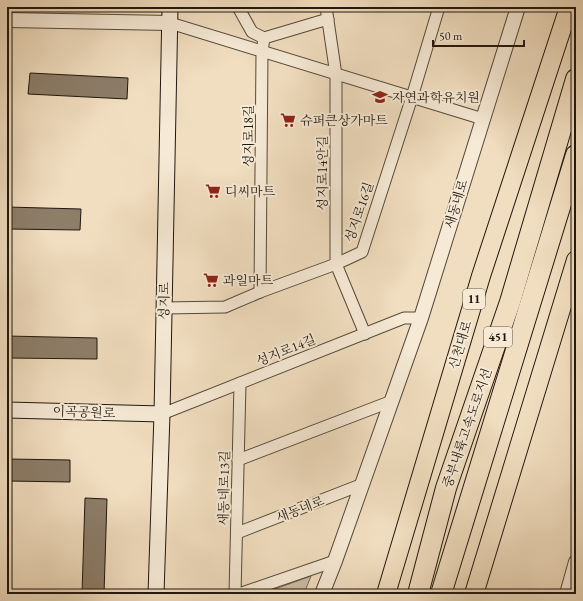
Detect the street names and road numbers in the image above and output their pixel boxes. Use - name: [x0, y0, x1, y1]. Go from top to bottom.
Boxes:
- street label: 성지로18길: [240, 105, 257, 167]
- street label: 성지로14안길: [314, 135, 331, 211]
- street label: 새동네로: [441, 177, 472, 231]
- street label: 성지로16길: [341, 180, 377, 244]
- street label: 성지로: [155, 282, 173, 320]
- road number: 11: [463, 289, 485, 309]
- street label: 신천대로: [445, 318, 476, 372]
- road number: 451: [484, 327, 512, 347]
- street label: 성지로14길: [254, 330, 318, 370]
- street label: 중부내륙고속도로지선: [439, 366, 495, 490]
- street label: 이곡공원로: [52, 402, 116, 422]
- street label: 새동네로13길: [215, 450, 233, 526]
- street label: 새동네로: [274, 492, 327, 526]

